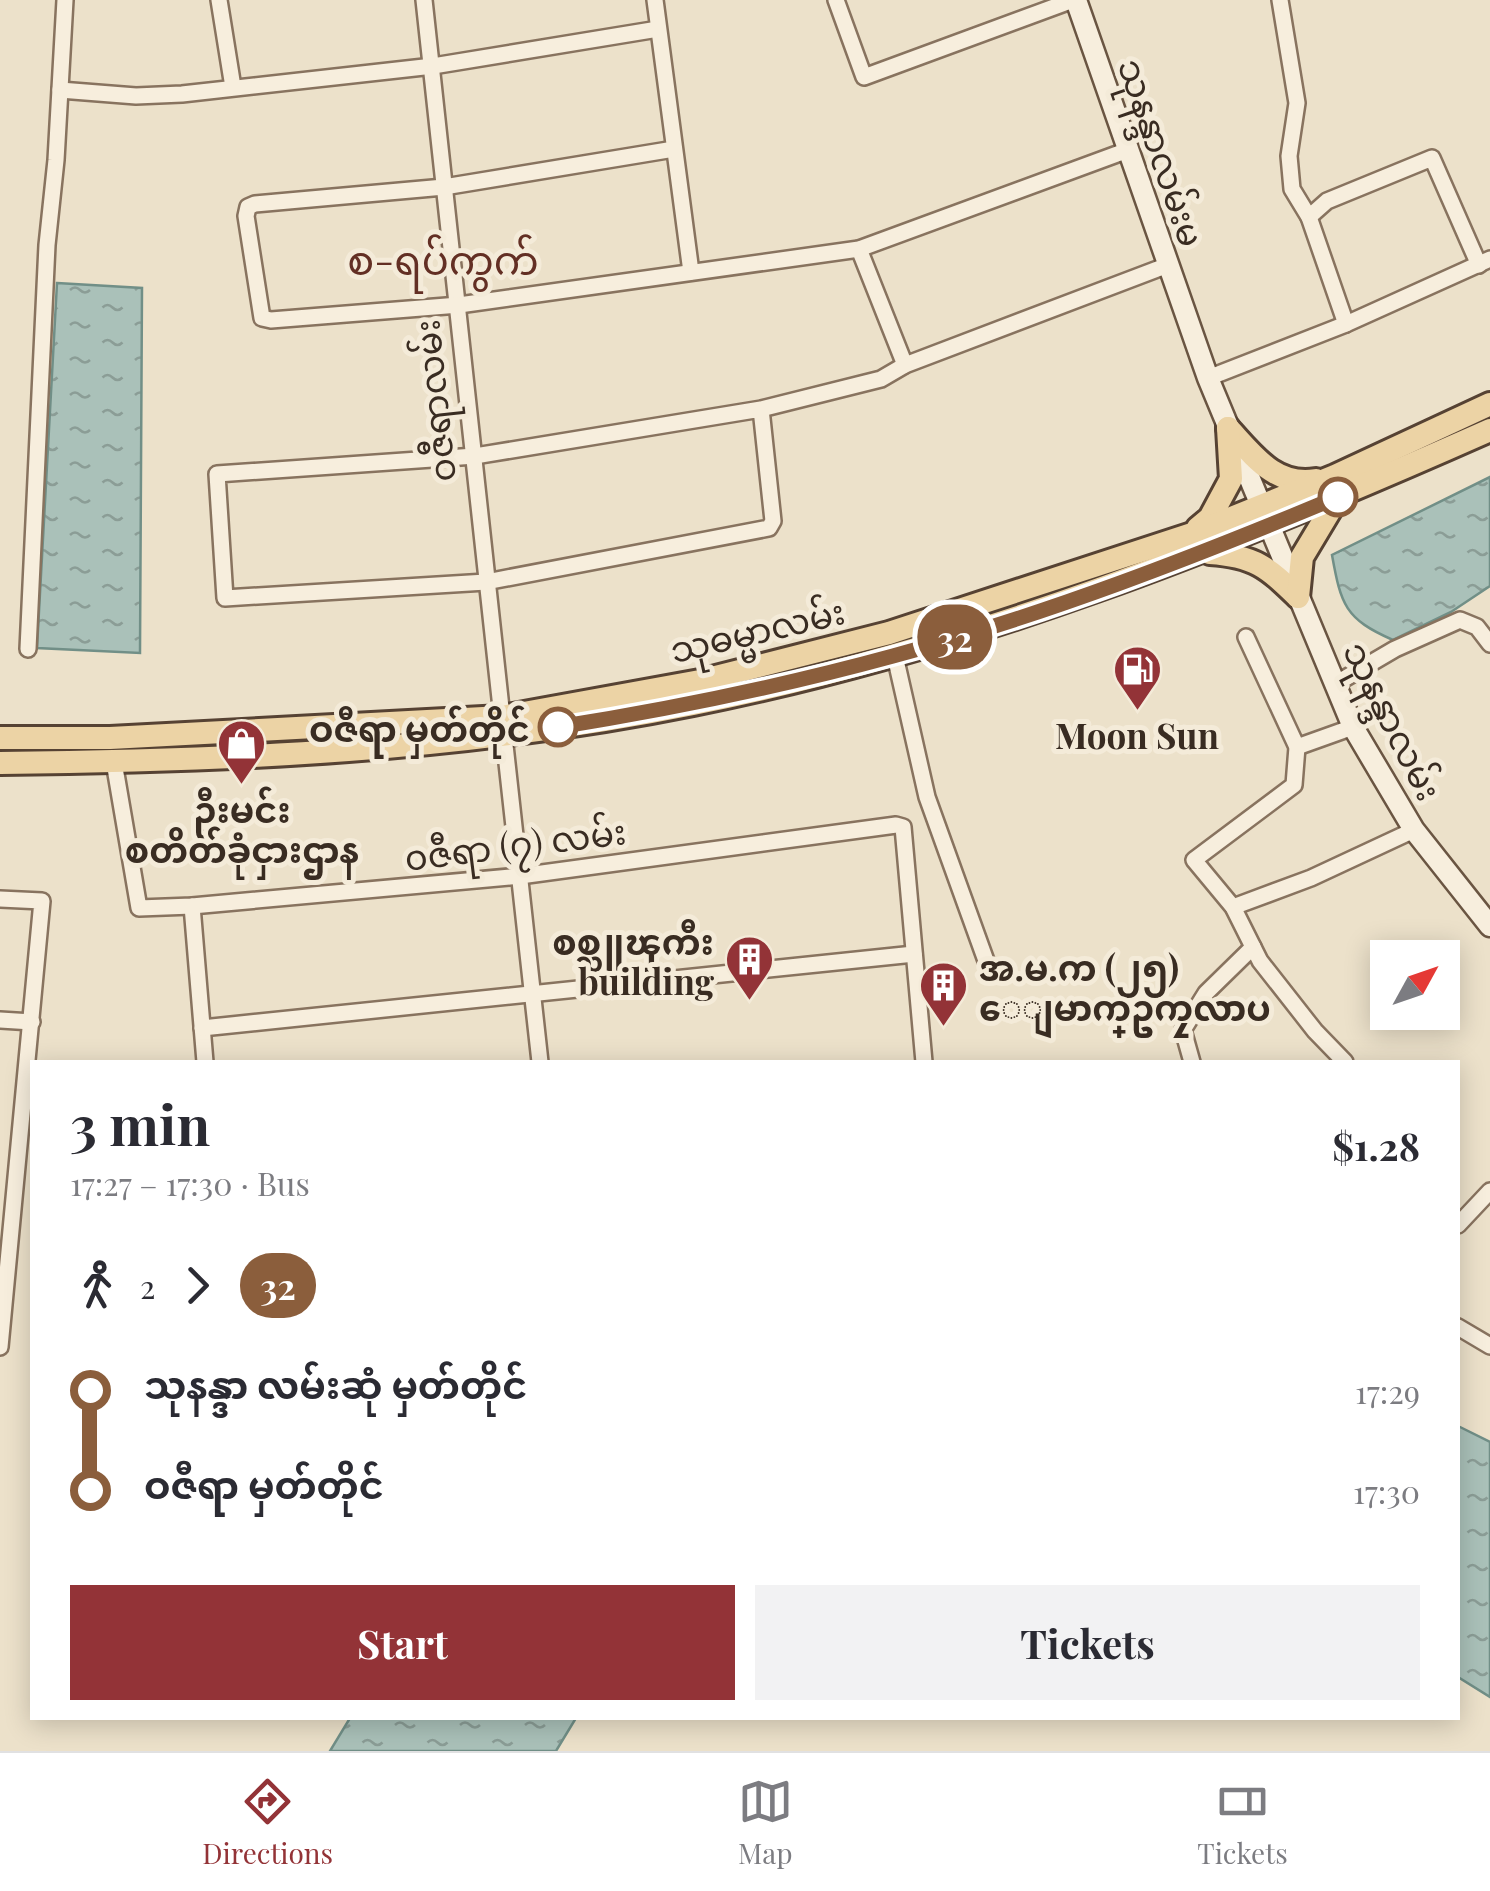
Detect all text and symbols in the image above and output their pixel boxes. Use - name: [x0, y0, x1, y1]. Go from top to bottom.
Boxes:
- street label: သုနန္ဒာလမ်းမ: [1101, 52, 1217, 255]
- district label: စ-ရပ်ကွက်: [347, 232, 539, 294]
- street label: ဝဇီရာလမ်း: [401, 317, 472, 484]
- unlabelled marker: [1319, 478, 1357, 516]
- street label: သုဓမ္မာလမ်း: [665, 586, 851, 680]
- line badge: 32: [910, 604, 1000, 670]
- text: 32: [937, 614, 973, 661]
- street label: သုနန္ဒာလမ်း: [1327, 632, 1454, 811]
- fuel station icon: Moon Sun: [1111, 644, 1163, 712]
- place label: ဝဇီရာ မှတ်တိုင်: [309, 704, 530, 759]
- marker: ဝဇီရာ မှတ်တိုင်: [539, 708, 577, 746]
- place label: Moon Sun: [1055, 711, 1220, 758]
- shop icon: ဦးမင်း စတိတ်ခုံငှားဌာန: [216, 718, 268, 786]
- place label: ဦးမင်း စတိတ်ခုံငှားဌာန: [125, 785, 359, 880]
- street label: ၀ဇီရာ (၇) လမ်း: [402, 806, 629, 887]
- place label: စစ္သူၾကီး building: [552, 917, 715, 1004]
- building icon: စစ္သူၾကီး building: [723, 934, 775, 1002]
- north arrow: [1370, 940, 1460, 1030]
- map controls: [1370, 940, 1460, 1030]
- place label: အ.မ.က (၂၅) ေျမာက္ဥကၠလာပ: [979, 943, 1271, 1039]
- building icon: အ.မ.က (၂၅) ေျမာက္ဥကၠလာပ: [918, 960, 970, 1028]
- text: 3 min: [70, 1086, 210, 1160]
- text: $1.28: [1332, 1120, 1420, 1171]
- text: 17:27 – 17:30 · Bus: [70, 1161, 310, 1204]
- icon: walk: [70, 1258, 125, 1313]
- icon: forward: [170, 1258, 225, 1313]
- text: 32: [260, 1262, 296, 1309]
- text: 2: [140, 1264, 155, 1307]
- text: သုနန္ဒာ လမ်းဆုံ မှတ်တိုင်: [144, 1358, 527, 1409]
- text: 17:29: [1355, 1369, 1420, 1412]
- text: ဝဇီရာ မှတ်တိုင်: [144, 1458, 384, 1509]
- text: 17:30: [1353, 1469, 1420, 1512]
- button: Start: [70, 1585, 735, 1700]
- button: Tickets: [755, 1585, 1420, 1700]
- tab: Directions: [202, 1774, 333, 1871]
- tab: Map: [738, 1774, 793, 1871]
- tab: Tickets: [1197, 1774, 1288, 1871]

